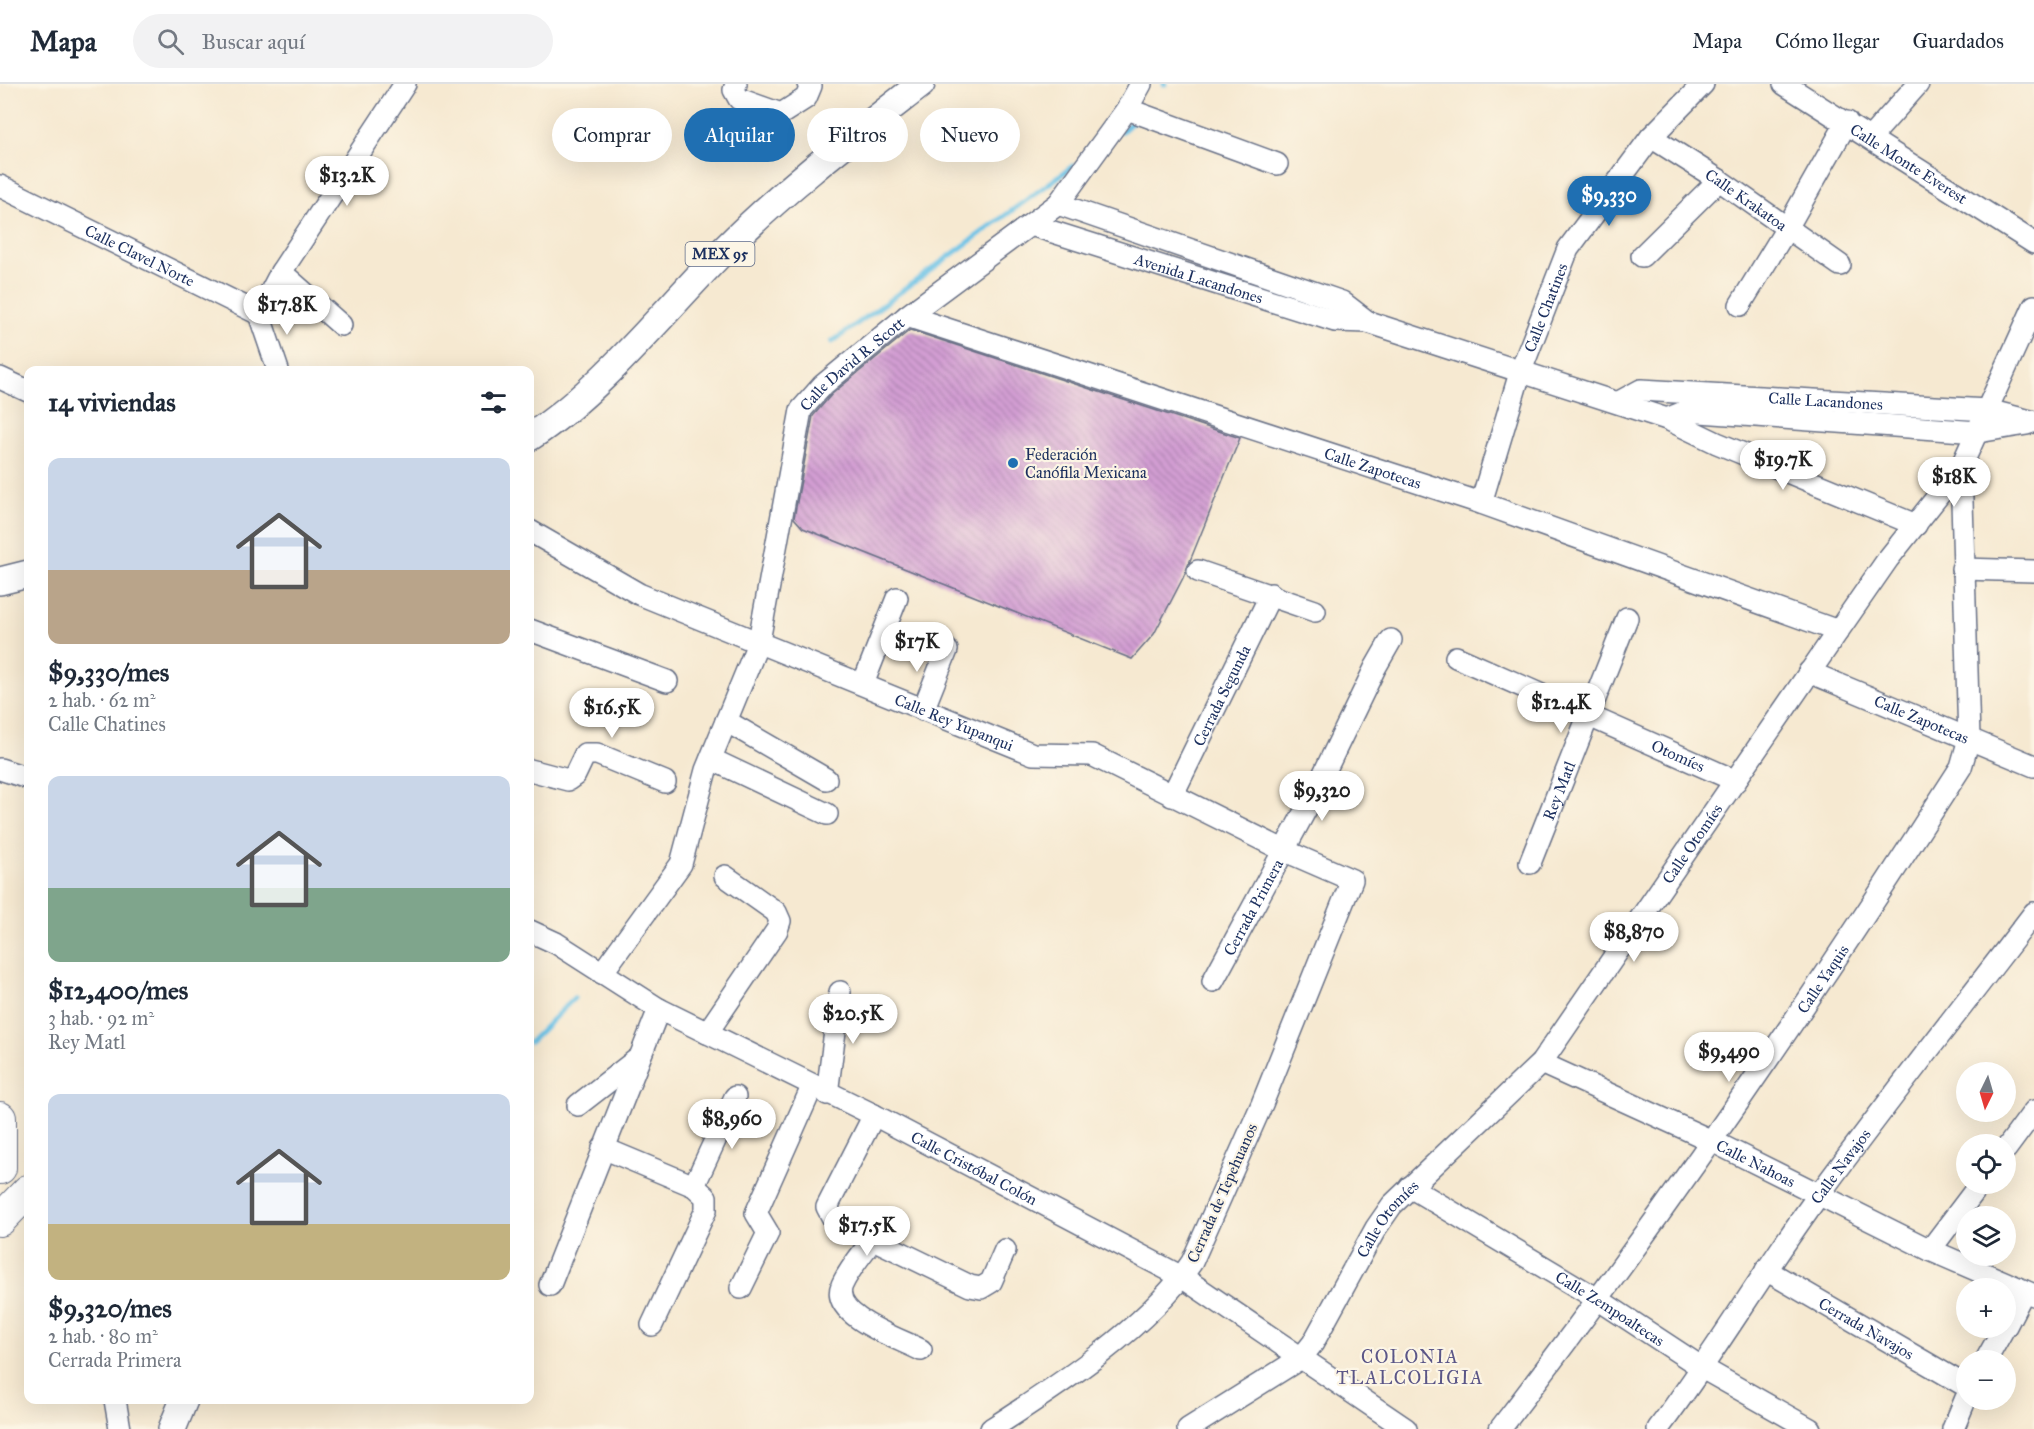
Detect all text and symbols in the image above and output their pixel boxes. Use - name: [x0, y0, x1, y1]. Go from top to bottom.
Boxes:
- search box: [133, 14, 553, 68]
- text: Mapa: [30, 24, 97, 59]
- icon: search: [154, 25, 187, 58]
- text: Buscar aquí: [202, 28, 305, 55]
- text: Mapa: [1692, 28, 1742, 54]
- text: Cómo llegar: [1775, 28, 1879, 54]
- text: Guardados: [1912, 28, 2004, 54]
- chip: Comprar: [552, 108, 672, 162]
- chip: Alquilar: [684, 108, 795, 162]
- chip: Filtros: [807, 108, 908, 162]
- chip: Nuevo: [920, 108, 1020, 162]
- street label: Calle Monte Everest: [1847, 119, 1971, 208]
- pin: $13.2K: [298, 156, 396, 207]
- text: $13.2K: [319, 163, 375, 187]
- street label: Calle Krakatoa: [1702, 164, 1791, 235]
- pin: $9,330: [1560, 176, 1658, 227]
- text: $9,330: [1581, 183, 1637, 207]
- street label: Calle Clavel Norte: [82, 220, 198, 290]
- road number: MEX 95: [686, 242, 754, 266]
- street label: Avenida Lacandones: [1131, 249, 1266, 307]
- street label: Calle Chatines: [1520, 260, 1571, 355]
- pin: $17.8K: [238, 285, 336, 336]
- text: $17.8K: [257, 292, 317, 316]
- street label: Calle David R. Scott: [795, 313, 908, 415]
- text: 14 viviendas: [48, 386, 176, 418]
- icon: filters: [477, 386, 510, 419]
- street label: Calle Lacandones: [1768, 388, 1884, 413]
- pin: $19.7K: [1734, 440, 1832, 491]
- street label: Calle Zapotecas: [1322, 443, 1424, 493]
- place label: Federación Canófila Mexicana: [1025, 445, 1147, 482]
- text: $19.7K: [1754, 447, 1812, 471]
- marker: Federación Canófila Mexicana: [1006, 456, 1020, 470]
- pin: $18K: [1918, 457, 1990, 508]
- text: $18K: [1932, 464, 1976, 488]
- icon: home: [225, 497, 333, 605]
- pin: $17K: [881, 622, 953, 673]
- text: $17K: [895, 629, 939, 653]
- street label: Cerrada Segunda: [1189, 642, 1254, 749]
- text: $9,330/mes: [48, 656, 169, 688]
- pin: $12.4K: [1512, 683, 1610, 734]
- text: 2 hab. · 62 m²: [48, 688, 156, 712]
- pin: $16.5K: [563, 688, 661, 739]
- street label: Calle Rey Yupanqui: [892, 689, 1017, 755]
- text: $12.4K: [1531, 690, 1591, 714]
- street label: Calle Zapotecas: [1871, 691, 1972, 747]
- text: $16.5K: [583, 695, 641, 719]
- text: Calle Chatines: [48, 712, 166, 736]
- street label: Otomíes: [1649, 735, 1708, 776]
- street label: Rey Matl: [1538, 758, 1579, 823]
- pin: $9,320: [1273, 771, 1371, 822]
- text: $9,320: [1293, 778, 1351, 802]
- street label: Calle Otomíes: [1658, 800, 1726, 887]
- icon: home: [225, 815, 333, 923]
- street label: Cerrada Primera: [1219, 855, 1287, 959]
- pin: $8,870: [1585, 912, 1683, 963]
- text: $8,870: [1604, 919, 1664, 943]
- street label: Calle Yaquis: [1793, 941, 1852, 1017]
- text: $12,400/mes: [48, 974, 188, 1006]
- pin: $20.5K: [804, 994, 902, 1045]
- text: $20.5K: [823, 1001, 883, 1025]
- text: 3 hab. · 92 m²: [48, 1006, 154, 1030]
- text: Rey Matl: [48, 1030, 125, 1054]
- pin: $9,490: [1680, 1032, 1778, 1083]
- text: $9,490: [1698, 1039, 1760, 1063]
- north arrow: [1956, 1062, 2016, 1122]
- map controls: [1956, 1062, 2016, 1410]
- pin: $8,960: [683, 1099, 781, 1150]
- text: $8,960: [702, 1106, 762, 1130]
- street label: Cerrada de Tepehuanos: [1183, 1120, 1261, 1266]
- street label: Calle Navajos: [1806, 1125, 1874, 1207]
- street label: Calle Cristóbal Colón: [908, 1127, 1041, 1209]
- icon: home: [225, 1133, 333, 1241]
- button: locate: [1956, 1134, 2016, 1194]
- street label: Calle Nahoas: [1713, 1135, 1799, 1191]
- street label: Calle Otomíes: [1352, 1176, 1422, 1261]
- pin: $17.5K: [818, 1206, 916, 1257]
- button: layers: [1956, 1206, 2016, 1266]
- text: $17.5K: [838, 1213, 896, 1237]
- street label: Calle Zempoaltecas: [1552, 1267, 1668, 1350]
- button: +: [1956, 1278, 2016, 1338]
- text: $9,320/mes: [48, 1292, 172, 1324]
- street label: Cerrada Navajos: [1815, 1293, 1917, 1363]
- text: 2 hab. · 80 m²: [48, 1324, 158, 1348]
- district label: COLONIA TLALCOLIGIA: [1336, 1346, 1484, 1389]
- text: Cerrada Primera: [48, 1348, 182, 1372]
- button: −: [1956, 1350, 2016, 1410]

